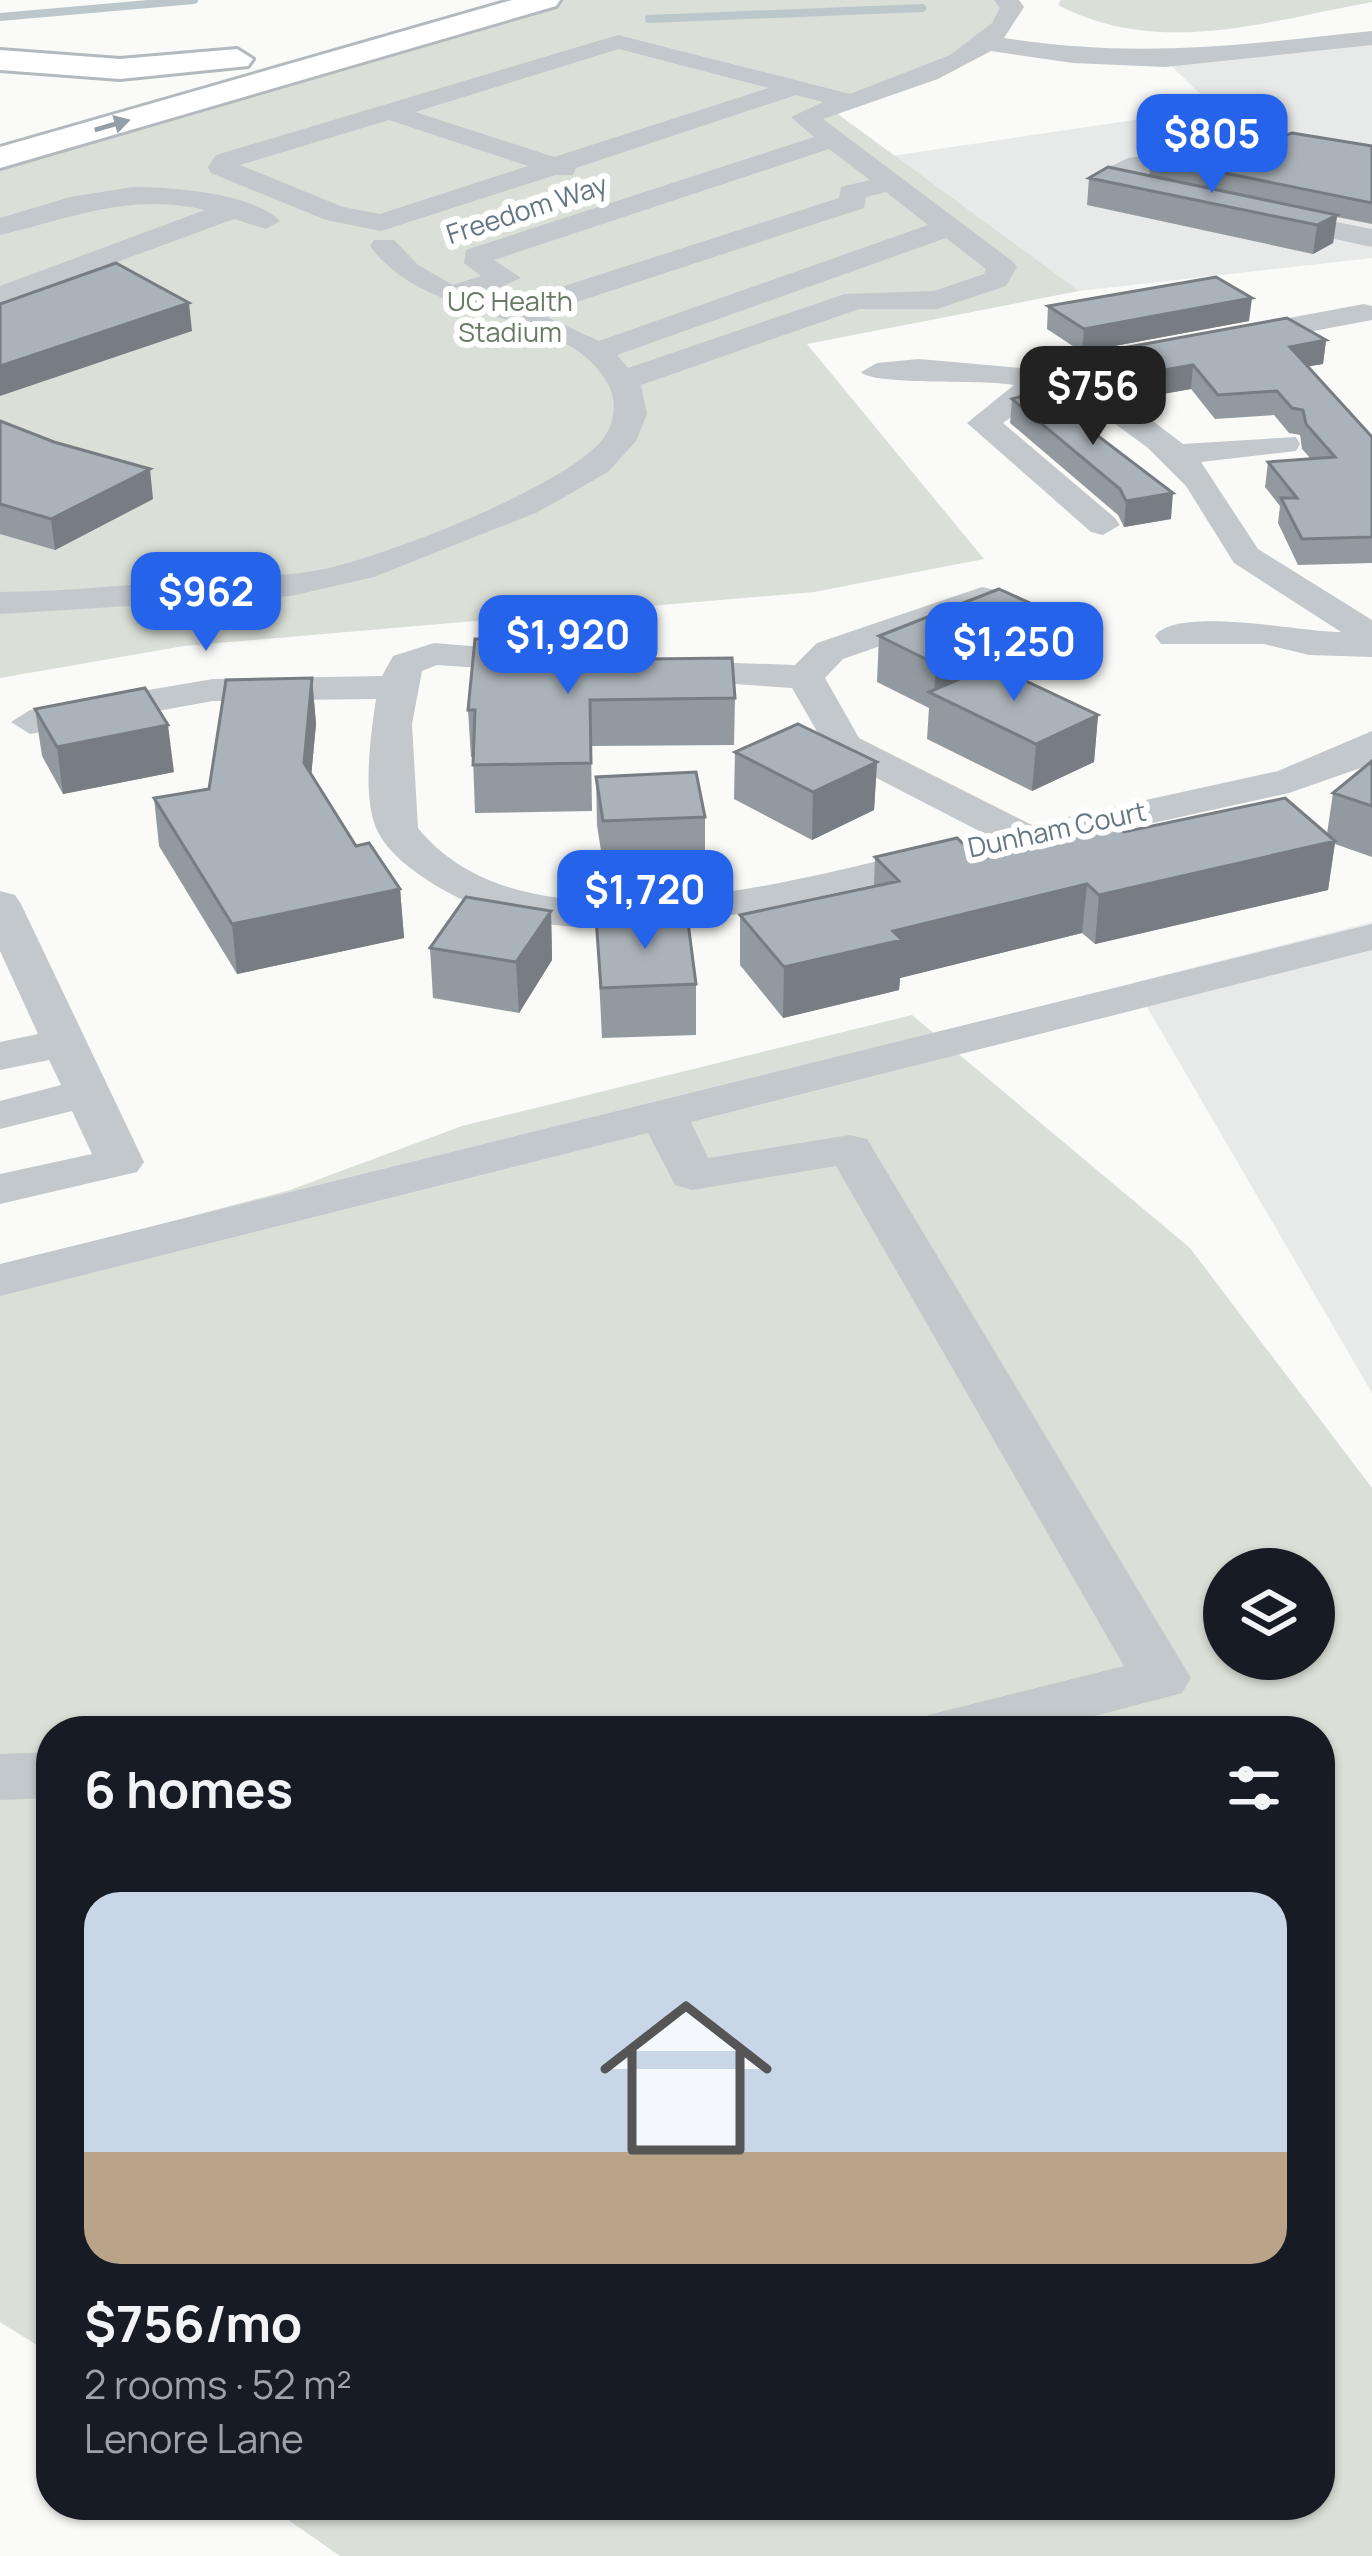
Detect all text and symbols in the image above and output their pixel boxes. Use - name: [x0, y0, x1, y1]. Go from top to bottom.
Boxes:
- pin: $805: [1141, 94, 1283, 196]
- text: $805: [1164, 106, 1260, 160]
- one-way arrow: [95, 115, 131, 133]
- street label: Freedom Way: [441, 165, 612, 252]
- park label: UC Health Stadium: [447, 282, 573, 350]
- pin: $756: [1022, 346, 1164, 448]
- text: $756: [1047, 358, 1139, 412]
- pin: $962: [135, 552, 277, 654]
- text: $962: [158, 564, 254, 618]
- pin: $1,920: [470, 595, 666, 697]
- pin: $1,250: [916, 602, 1112, 704]
- text: $1,920: [506, 607, 630, 661]
- text: $1,250: [952, 614, 1076, 668]
- street label: Dunham Court: [964, 792, 1149, 865]
- pin: $1,720: [547, 850, 743, 952]
- text: $1,720: [584, 862, 706, 916]
- map controls: [1203, 1548, 1335, 1680]
- button: layers: [1203, 1548, 1335, 1680]
- text: 6 homes: [84, 1754, 293, 1823]
- icon: filters: [1221, 1755, 1287, 1821]
- icon: home: [578, 1970, 794, 2186]
- text: $756/mo: [84, 2288, 302, 2357]
- text: 2 rooms · 52 m²: [84, 2357, 352, 2411]
- text: Lenore Lane: [84, 2411, 304, 2465]

